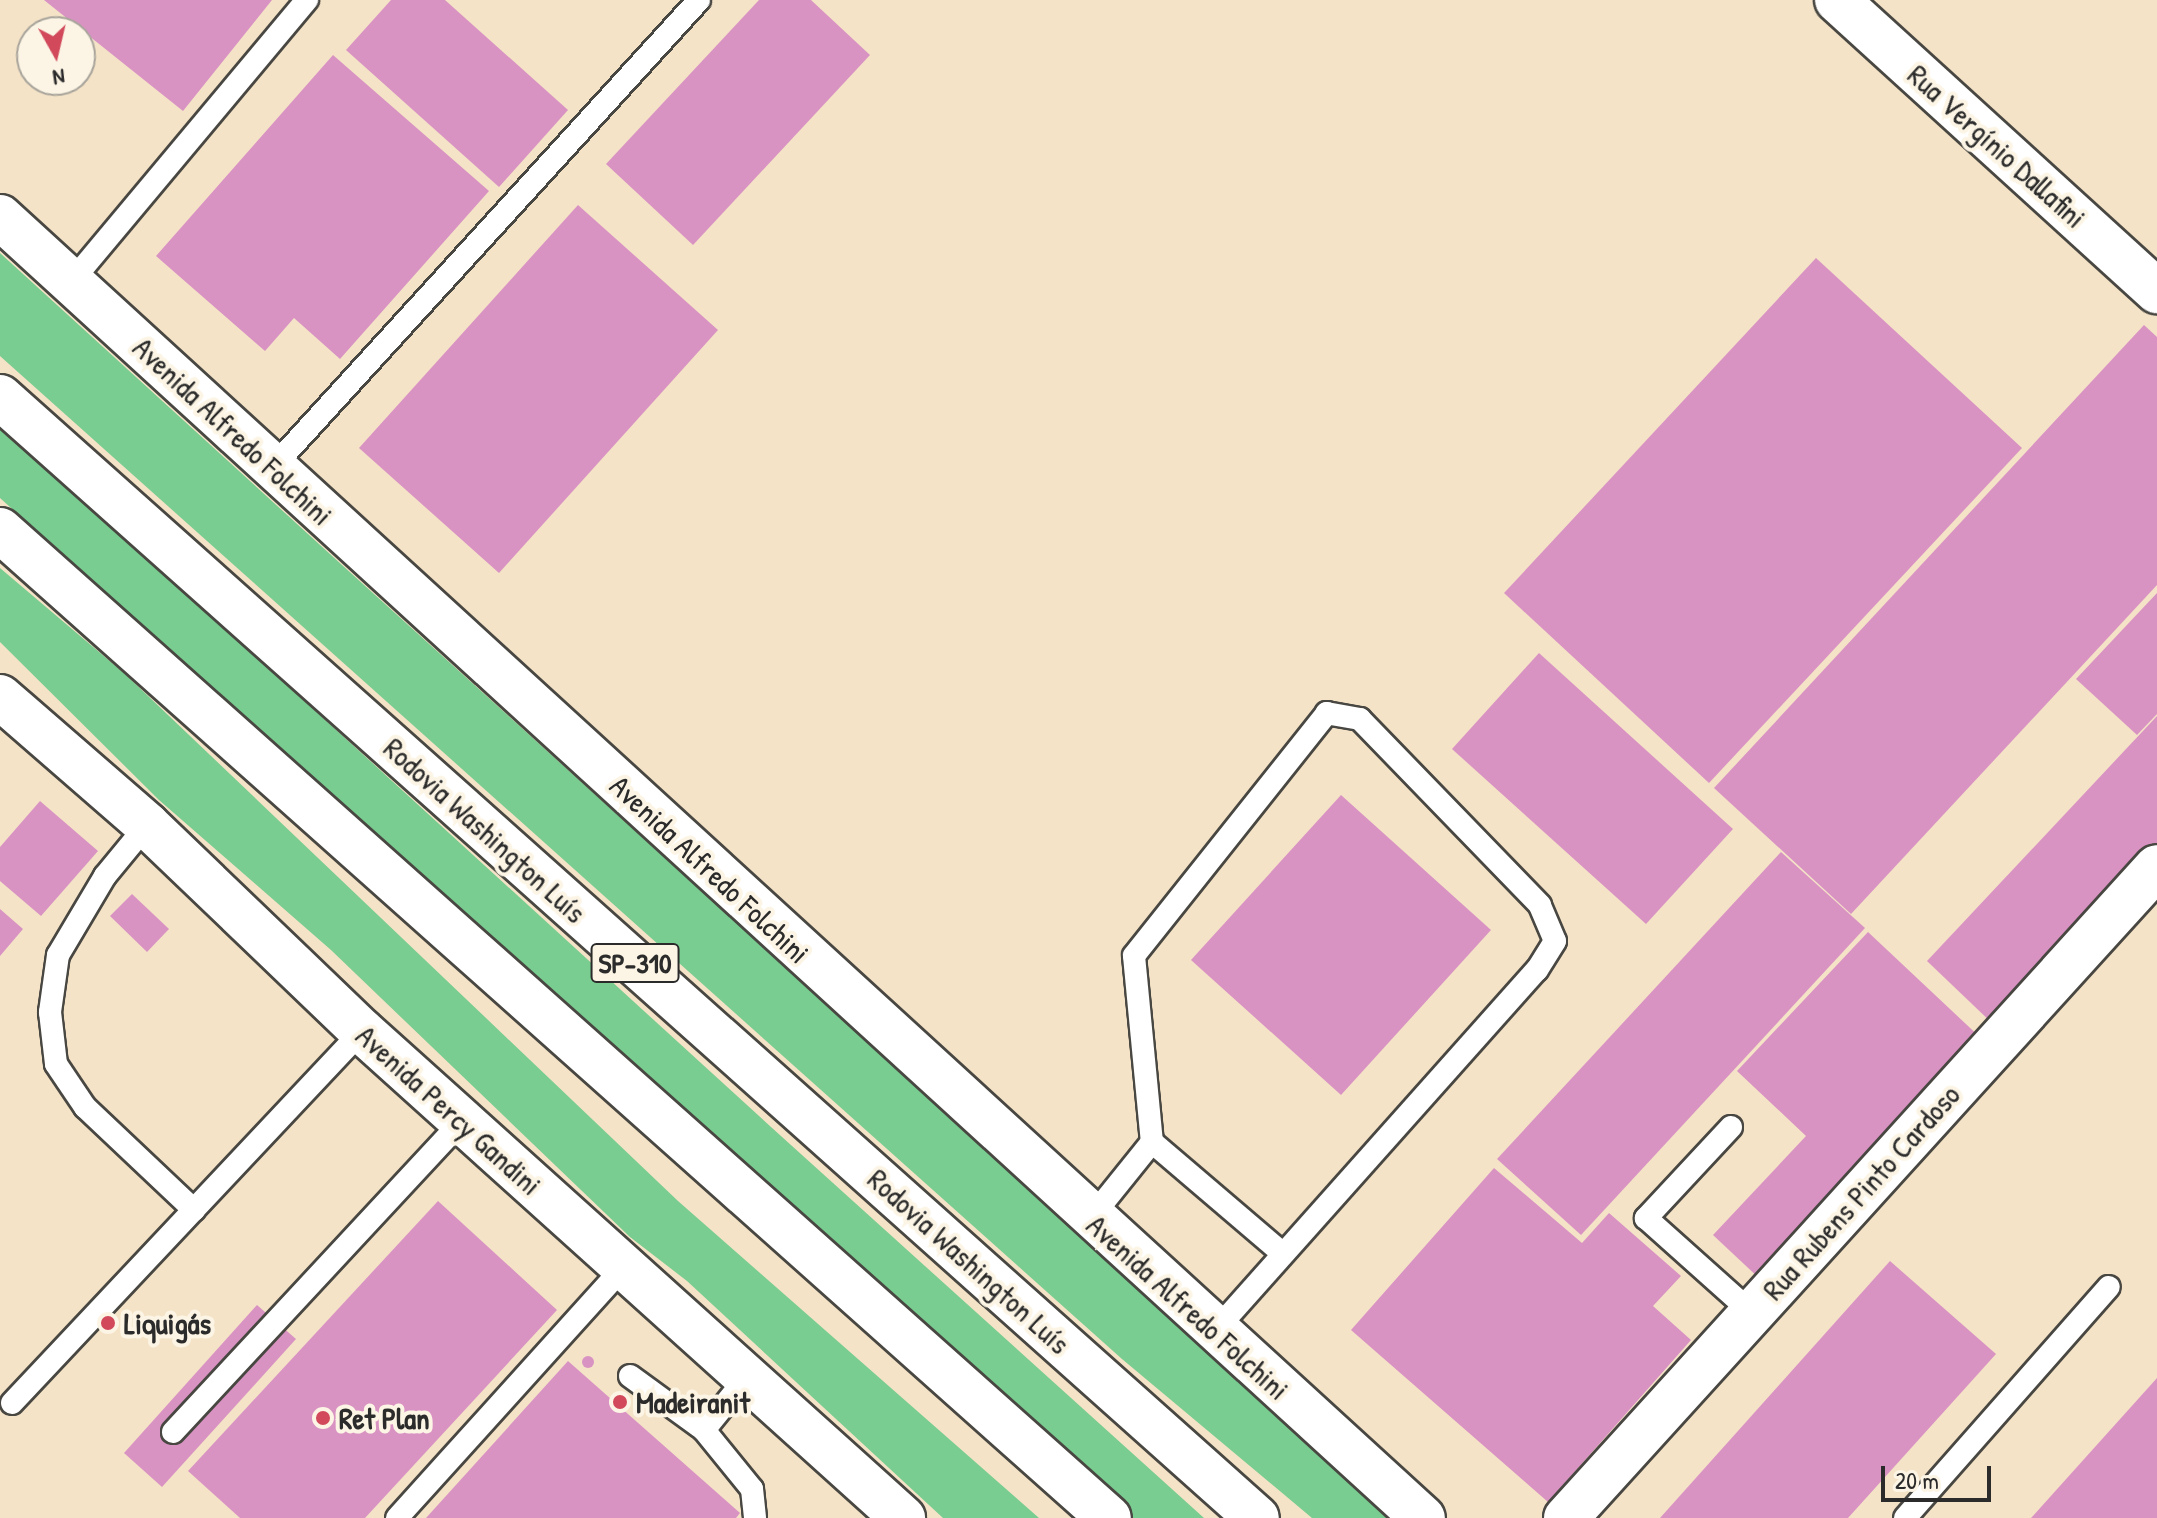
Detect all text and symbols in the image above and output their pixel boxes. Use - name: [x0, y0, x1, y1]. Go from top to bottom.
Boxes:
- north arrow: [16, 16, 96, 96]
- street label: Rua Vergínio Dallafini: [1901, 57, 2093, 235]
- text: N: [51, 62, 67, 93]
- street label: Avenida Alfredo Folchini: [126, 329, 340, 533]
- street label: Rodovia Washington Luís: [377, 730, 593, 930]
- street label: Avenida Alfredo Folchini: [603, 767, 817, 971]
- road number: SP-310: [589, 939, 681, 987]
- street label: Avenida Percy Gandini: [349, 1017, 549, 1203]
- street label: Rua Rubens Pinto Cardoso: [1755, 1077, 1967, 1307]
- street label: Rodovia Washington Luís: [861, 1161, 1077, 1361]
- street label: Avenida Alfredo Folchini: [1080, 1207, 1296, 1407]
- place label: Liquigás: [124, 1305, 211, 1341]
- marker: Liquigás: [99, 1314, 117, 1332]
- place label: Madeiranit: [636, 1384, 750, 1420]
- marker: Madeiranit: [611, 1393, 629, 1411]
- place label: Ret Plan: [339, 1400, 430, 1436]
- marker: Ret Plan: [314, 1409, 332, 1427]
- scale bar: [1885, 1450, 1995, 1500]
- text: 20 m: [1895, 1464, 1939, 1496]

